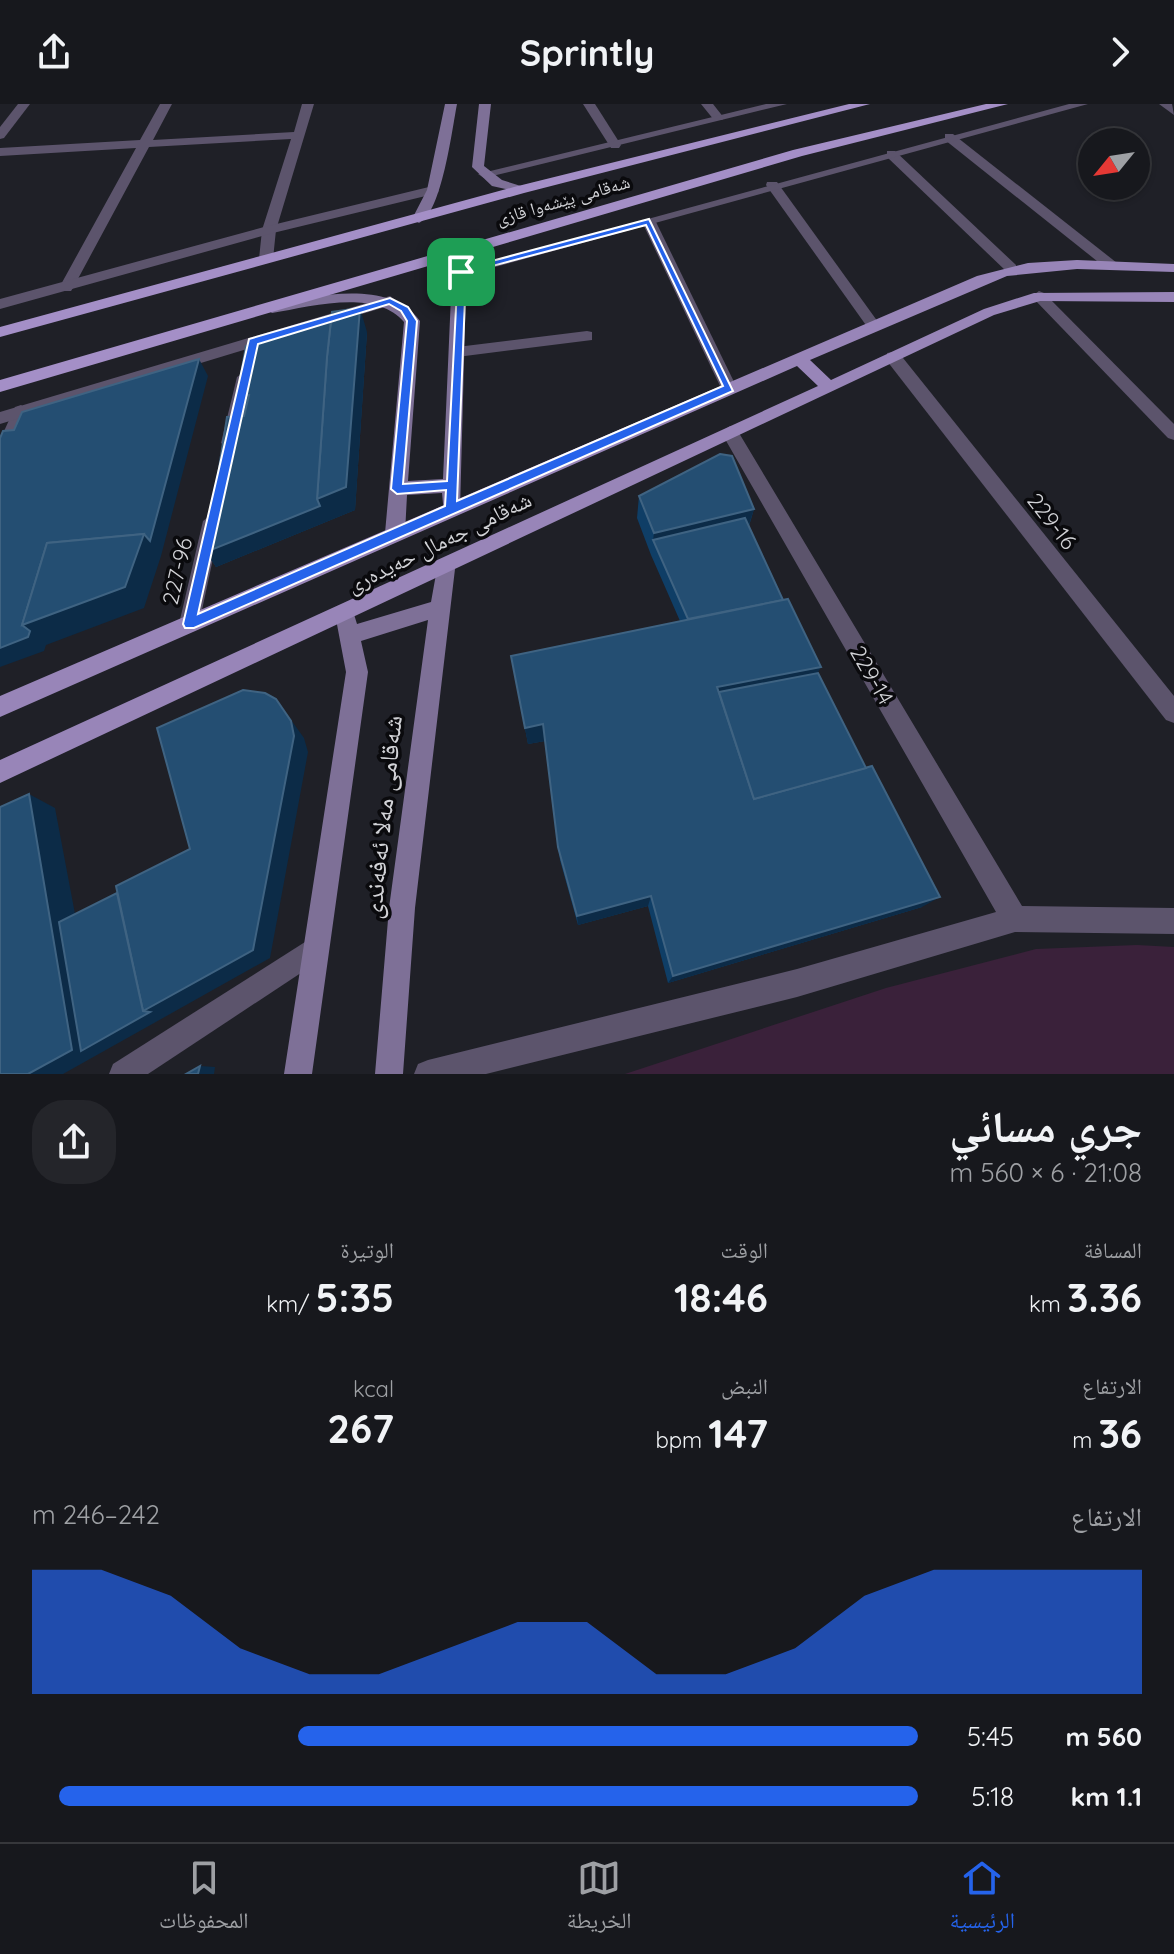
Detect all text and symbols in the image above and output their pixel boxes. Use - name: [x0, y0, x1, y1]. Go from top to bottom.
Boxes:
- icon: share: [32, 30, 76, 74]
- text: Sprintly: [520, 30, 654, 75]
- icon: forward: [1098, 30, 1142, 74]
- north arrow: [1078, 128, 1150, 200]
- map controls: [1078, 128, 1150, 200]
- street label: شەقامی پێشەوا قازی: [493, 170, 633, 230]
- pin: [427, 238, 495, 306]
- icon: arrive: [439, 250, 483, 294]
- street label: شەقامی جەمال حەیدەری: [342, 485, 536, 599]
- street label: 229-16: [1021, 487, 1083, 555]
- street label: 227-96: [156, 535, 198, 607]
- street label: 229-14: [844, 640, 900, 710]
- street label: شەقامی مەلا ئەفەندی: [355, 714, 409, 920]
- text: جري مسائي: [949, 1098, 1142, 1153]
- button: share: [32, 1100, 116, 1184]
- text: 21:08 · 6 × 560 m: [950, 1156, 1142, 1189]
- text: الوتيرة: [340, 1236, 394, 1264]
- text: الوقت: [721, 1236, 768, 1264]
- text: المسافة: [1084, 1236, 1142, 1264]
- text: 5:35: [316, 1272, 394, 1322]
- text: 18:46: [674, 1272, 768, 1322]
- text: 3.36: [1067, 1272, 1142, 1322]
- text: /km: [266, 1290, 316, 1318]
- text: km: [1029, 1290, 1067, 1318]
- text: النبض: [721, 1372, 768, 1400]
- text: الارتفاع: [1082, 1372, 1142, 1400]
- text: kcal: [353, 1375, 394, 1403]
- text: 267: [327, 1403, 394, 1453]
- text: 147: [708, 1408, 768, 1458]
- text: 36: [1098, 1408, 1142, 1458]
- text: bpm: [655, 1426, 708, 1454]
- text: m: [1072, 1426, 1098, 1454]
- text: 242–246 m: [32, 1498, 160, 1531]
- text: الارتفاع: [1071, 1500, 1142, 1533]
- text: 5:45: [967, 1720, 1014, 1753]
- text: 560 m: [1065, 1720, 1142, 1753]
- text: 5:18: [971, 1780, 1014, 1813]
- text: 1.1 km: [1071, 1780, 1142, 1813]
- tab: المحفوظات: [159, 1856, 249, 1942]
- tab: الخريطة: [567, 1856, 632, 1942]
- tab: الرئيسية: [950, 1856, 1015, 1942]

